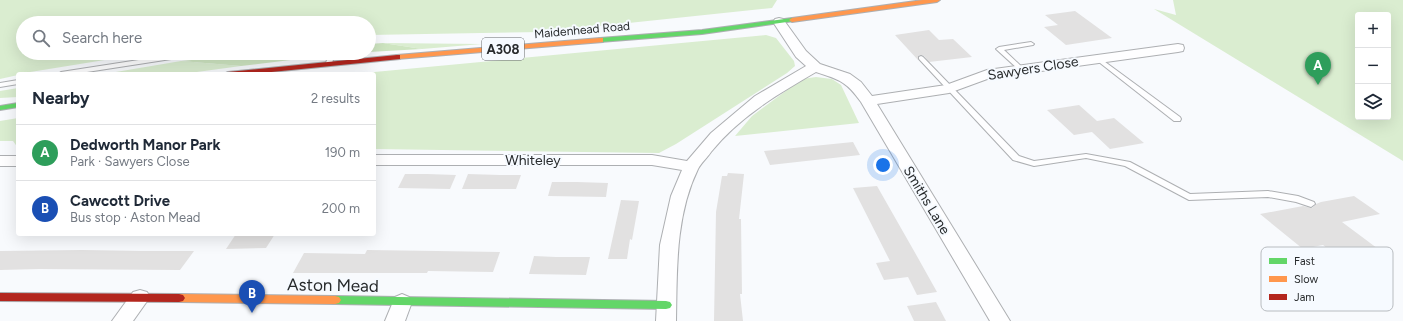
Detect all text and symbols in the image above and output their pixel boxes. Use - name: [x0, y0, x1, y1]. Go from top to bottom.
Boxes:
- map controls: [1355, 12, 1391, 120]
- button: +: [1355, 12, 1391, 48]
- search box: [16, 16, 376, 60]
- street label: Maidenhead Road: [533, 19, 631, 41]
- icon: search: [30, 27, 52, 49]
- text: Search here: [62, 29, 142, 47]
- road number: A308: [482, 38, 524, 60]
- button: −: [1355, 48, 1391, 84]
- pin: A: [1305, 52, 1331, 85]
- street label: Sawyers Close: [986, 53, 1080, 84]
- button: layers: [1355, 84, 1391, 120]
- text: Nearby: [32, 88, 90, 108]
- text: 2 results: [311, 91, 360, 106]
- text: Dedworth Manor Park: [70, 136, 221, 154]
- text: A: [40, 145, 50, 160]
- text: 190 m: [325, 145, 360, 160]
- street label: Whiteley: [505, 152, 561, 169]
- text: Park · Sawyers Close: [70, 154, 190, 169]
- your location: [873, 155, 893, 175]
- street label: Smiths Lane: [900, 163, 954, 238]
- text: Cawcott Drive: [70, 192, 170, 210]
- text: B: [41, 201, 49, 216]
- text: 200 m: [322, 201, 360, 216]
- text: Bus stop · Aston Mead: [70, 210, 200, 225]
- legend: [1261, 247, 1393, 311]
- text: Fast: [1294, 255, 1315, 268]
- text: Slow: [1294, 273, 1318, 286]
- street label: Aston Mead: [287, 274, 379, 296]
- pin: B: [239, 280, 265, 313]
- text: Jam: [1294, 291, 1315, 304]

